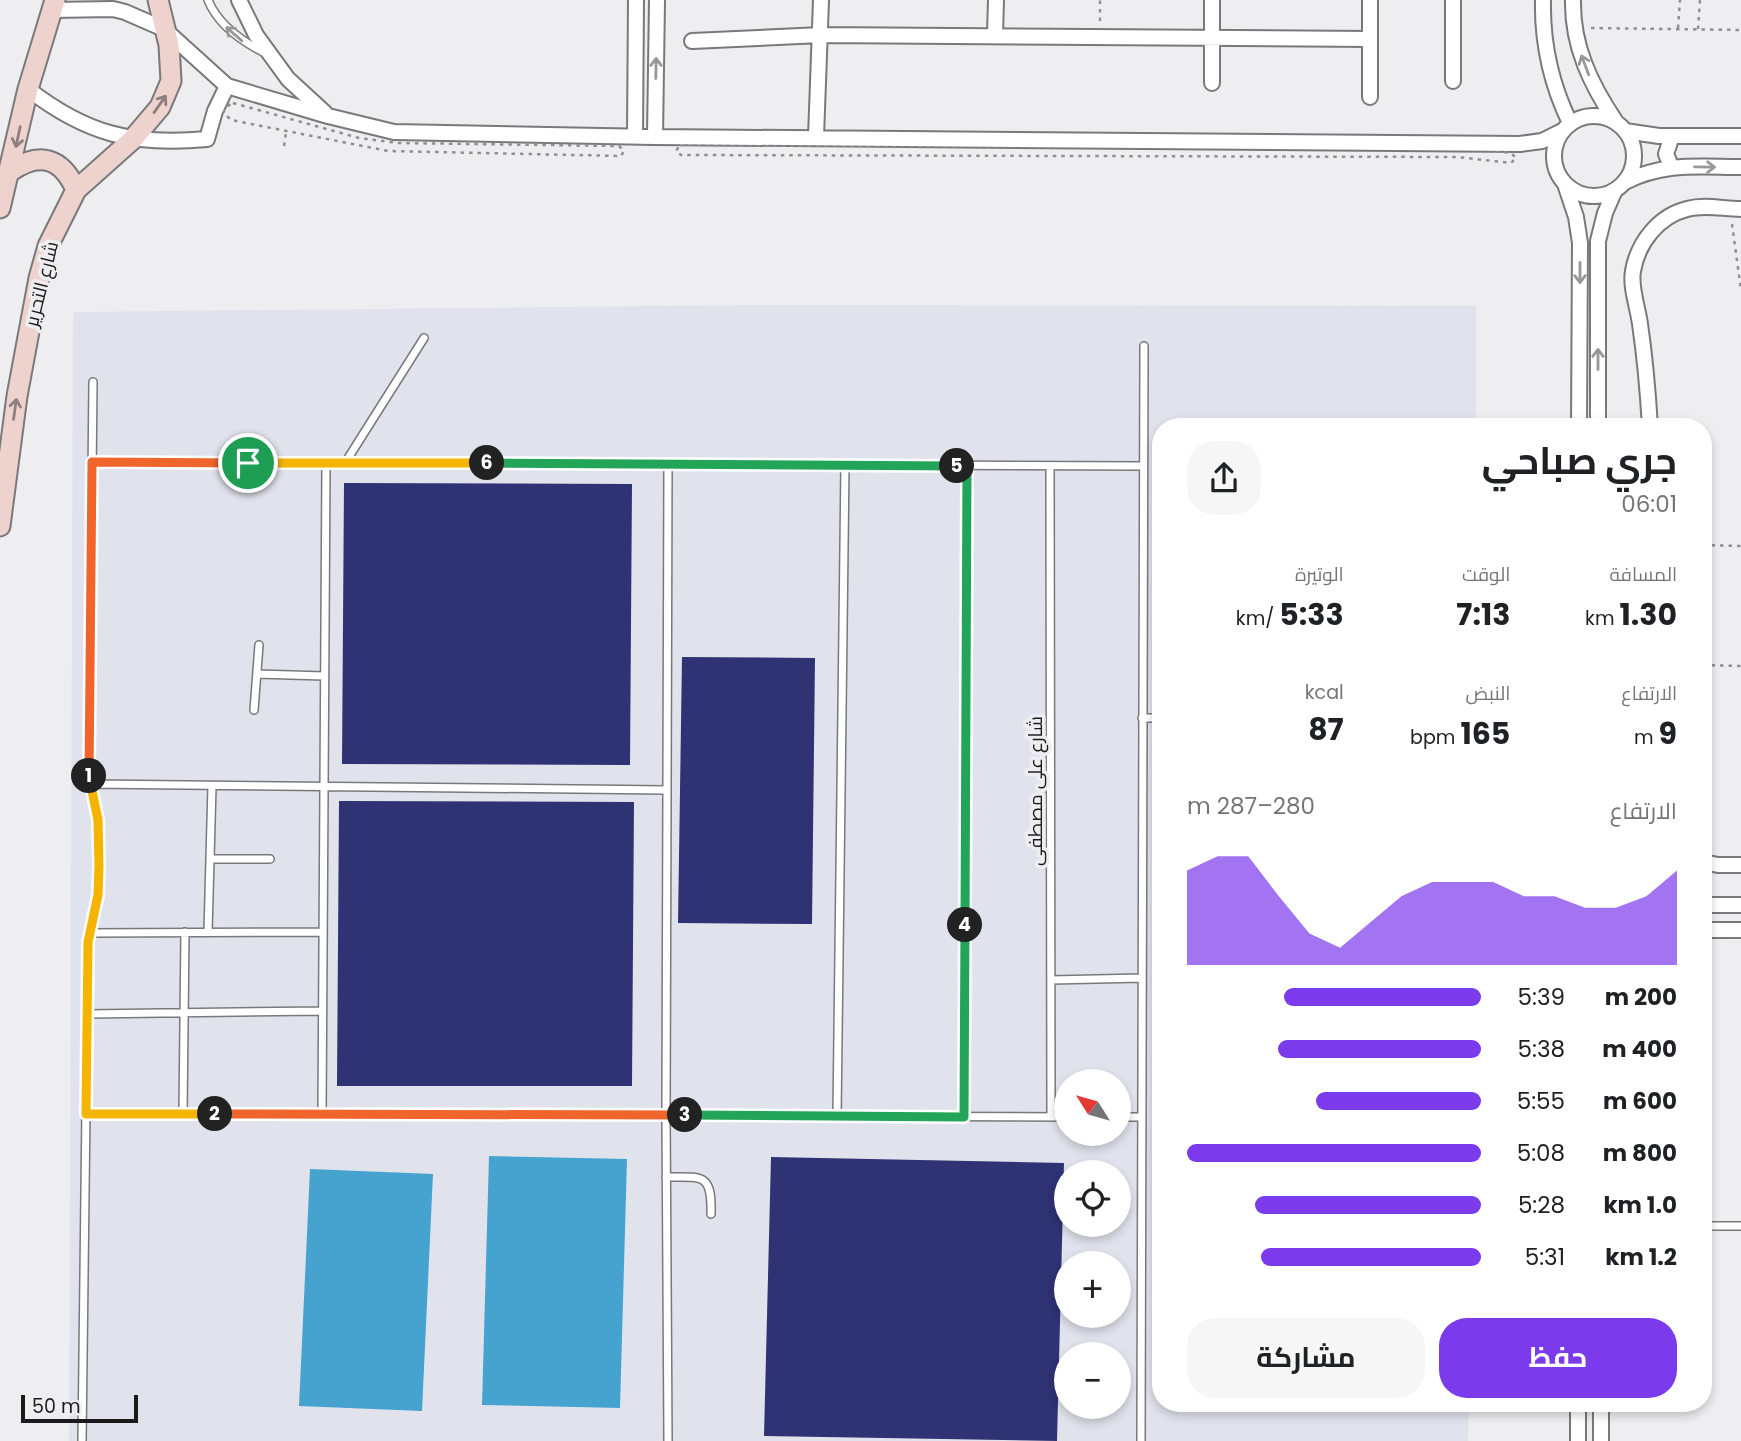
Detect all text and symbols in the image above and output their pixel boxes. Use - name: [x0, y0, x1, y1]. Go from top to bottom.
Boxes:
- one-way arrow: [226, 26, 244, 42]
- one-way arrow: [1577, 54, 1590, 76]
- one-way arrow: [649, 57, 663, 80]
- one-way arrow: [153, 95, 167, 114]
- one-way arrow: [10, 125, 24, 148]
- one-way arrow: [1694, 160, 1717, 173]
- street label: شارع التحرير: [18, 239, 65, 331]
- one-way arrow: [1573, 261, 1586, 284]
- one-way arrow: [1591, 348, 1605, 371]
- one-way arrow: [9, 398, 22, 421]
- pin: [218, 433, 278, 493]
- text: جري صباحي: [1482, 434, 1677, 487]
- button: share: [1187, 441, 1261, 515]
- icon: arrive: [229, 444, 267, 482]
- pin: 6: [470, 446, 504, 480]
- pin: 5: [940, 448, 974, 484]
- text: 6: [480, 449, 493, 476]
- text: 5: [950, 452, 963, 479]
- text: 06:01: [1621, 488, 1677, 520]
- text: الوتيرة: [1295, 561, 1344, 588]
- text: الوقت: [1462, 561, 1510, 588]
- text: المسافة: [1609, 561, 1677, 588]
- text: 5:33: [1279, 593, 1344, 636]
- text: 7:13: [1456, 593, 1510, 636]
- text: 1.30: [1620, 593, 1677, 636]
- text: /km: [1236, 605, 1279, 632]
- text: km: [1585, 605, 1620, 632]
- text: kcal: [1305, 679, 1344, 706]
- text: النبض: [1466, 680, 1510, 707]
- text: الارتفاع: [1621, 680, 1677, 707]
- text: 87: [1308, 708, 1344, 751]
- text: 165: [1460, 712, 1510, 755]
- text: 9: [1659, 712, 1677, 755]
- street label: شارع على مصطفى: [1022, 716, 1049, 866]
- text: bpm: [1410, 724, 1460, 751]
- text: m: [1634, 724, 1659, 751]
- pin: 1: [72, 758, 106, 794]
- text: 1: [85, 762, 92, 789]
- text: 280–287 m: [1187, 790, 1315, 822]
- text: الارتفاع: [1610, 795, 1677, 827]
- pin: 4: [948, 908, 982, 942]
- text: 4: [958, 911, 971, 938]
- text: 5:39: [1518, 981, 1565, 1013]
- text: 200 m: [1605, 981, 1677, 1013]
- text: 5:38: [1518, 1033, 1565, 1065]
- text: 400 m: [1602, 1033, 1677, 1065]
- north arrow: [1054, 1069, 1130, 1146]
- map controls: [1054, 1069, 1131, 1419]
- text: 5:55: [1517, 1085, 1565, 1117]
- text: 600 m: [1603, 1085, 1677, 1117]
- pin: 2: [198, 1096, 232, 1132]
- pin: 3: [668, 1098, 702, 1132]
- text: 2: [209, 1100, 220, 1127]
- text: 3: [679, 1101, 690, 1128]
- text: 5:08: [1517, 1137, 1565, 1169]
- text: 800 m: [1603, 1137, 1677, 1169]
- button: locate: [1054, 1160, 1131, 1237]
- text: 5:28: [1518, 1189, 1565, 1221]
- text: 1.0 km: [1603, 1189, 1677, 1221]
- text: 5:31: [1525, 1241, 1565, 1273]
- text: 1.2 km: [1605, 1241, 1677, 1273]
- button: +: [1054, 1251, 1131, 1328]
- button: مشاركة: [1187, 1318, 1425, 1398]
- button: حفظ: [1439, 1318, 1677, 1398]
- button: −: [1054, 1342, 1131, 1419]
- scale bar: [21, 1392, 138, 1424]
- text: 50 m: [32, 1393, 81, 1420]

